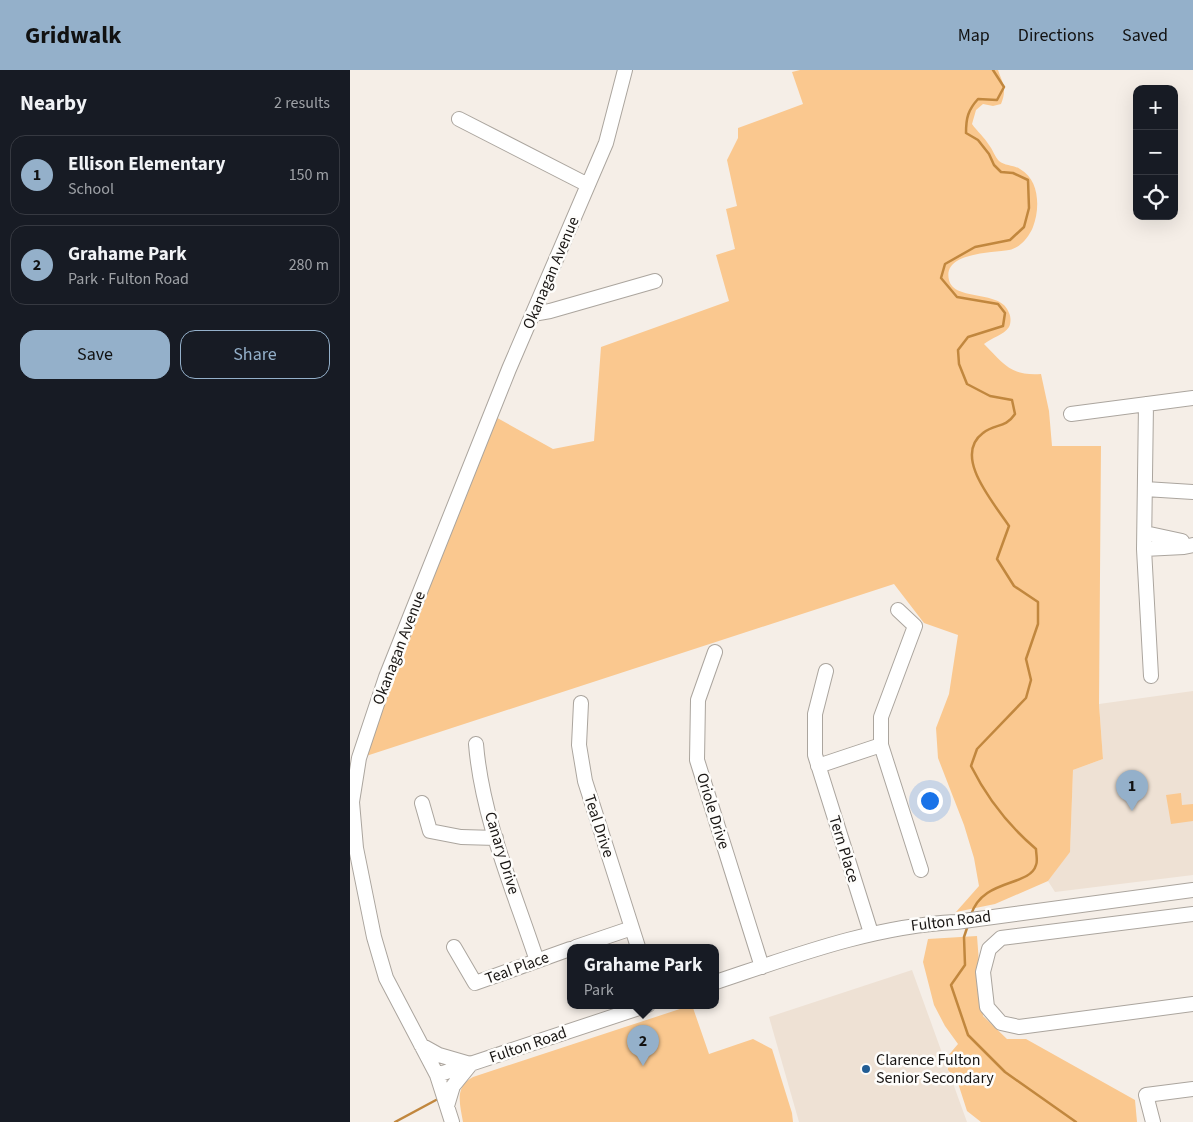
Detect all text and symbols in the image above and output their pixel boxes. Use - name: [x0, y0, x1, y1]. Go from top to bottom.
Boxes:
- text: Gridwalk: [25, 18, 121, 53]
- text: Map: [958, 23, 990, 48]
- text: Directions: [1018, 23, 1094, 48]
- text: Saved: [1122, 23, 1168, 48]
- map controls: [1133, 85, 1178, 220]
- button: +: [1133, 85, 1178, 130]
- text: Nearby: [20, 88, 87, 118]
- text: 2 results: [274, 92, 330, 114]
- button: −: [1133, 130, 1178, 175]
- text: Ellison Elementary: [68, 151, 225, 178]
- text: 1: [33, 164, 41, 186]
- text: 150 m: [289, 164, 329, 186]
- button: locate: [1133, 175, 1178, 220]
- text: School: [68, 178, 114, 200]
- street label: Okanagan Avenue: [517, 213, 585, 333]
- text: Grahame Park: [68, 241, 187, 268]
- text: 2: [33, 254, 41, 276]
- text: 280 m: [289, 254, 329, 276]
- text: Park · Fulton Road: [68, 268, 189, 290]
- button: Save: [20, 330, 170, 379]
- button: Share: [180, 330, 330, 379]
- street label: Okanagan Avenue: [367, 588, 431, 708]
- street label: Oriole Drive: [691, 770, 735, 852]
- pin: 1: [1116, 770, 1148, 811]
- your location: [917, 788, 943, 814]
- street label: Teal Drive: [578, 792, 620, 860]
- street label: Canary Drive: [479, 809, 525, 897]
- street label: Tern Place: [823, 813, 865, 885]
- street label: Fulton Road: [910, 905, 992, 937]
- popup: [567, 944, 719, 1009]
- street label: Teal Place: [482, 946, 552, 990]
- text: Grahame Park: [584, 952, 702, 979]
- text: Park: [584, 979, 614, 1001]
- street label: Fulton Road: [486, 1021, 570, 1069]
- pin: 2: [627, 1025, 659, 1066]
- place label: Clarence Fulton Senior Secondary: [876, 1049, 994, 1089]
- marker: Clarence Fulton Senior Secondary: [860, 1063, 872, 1075]

